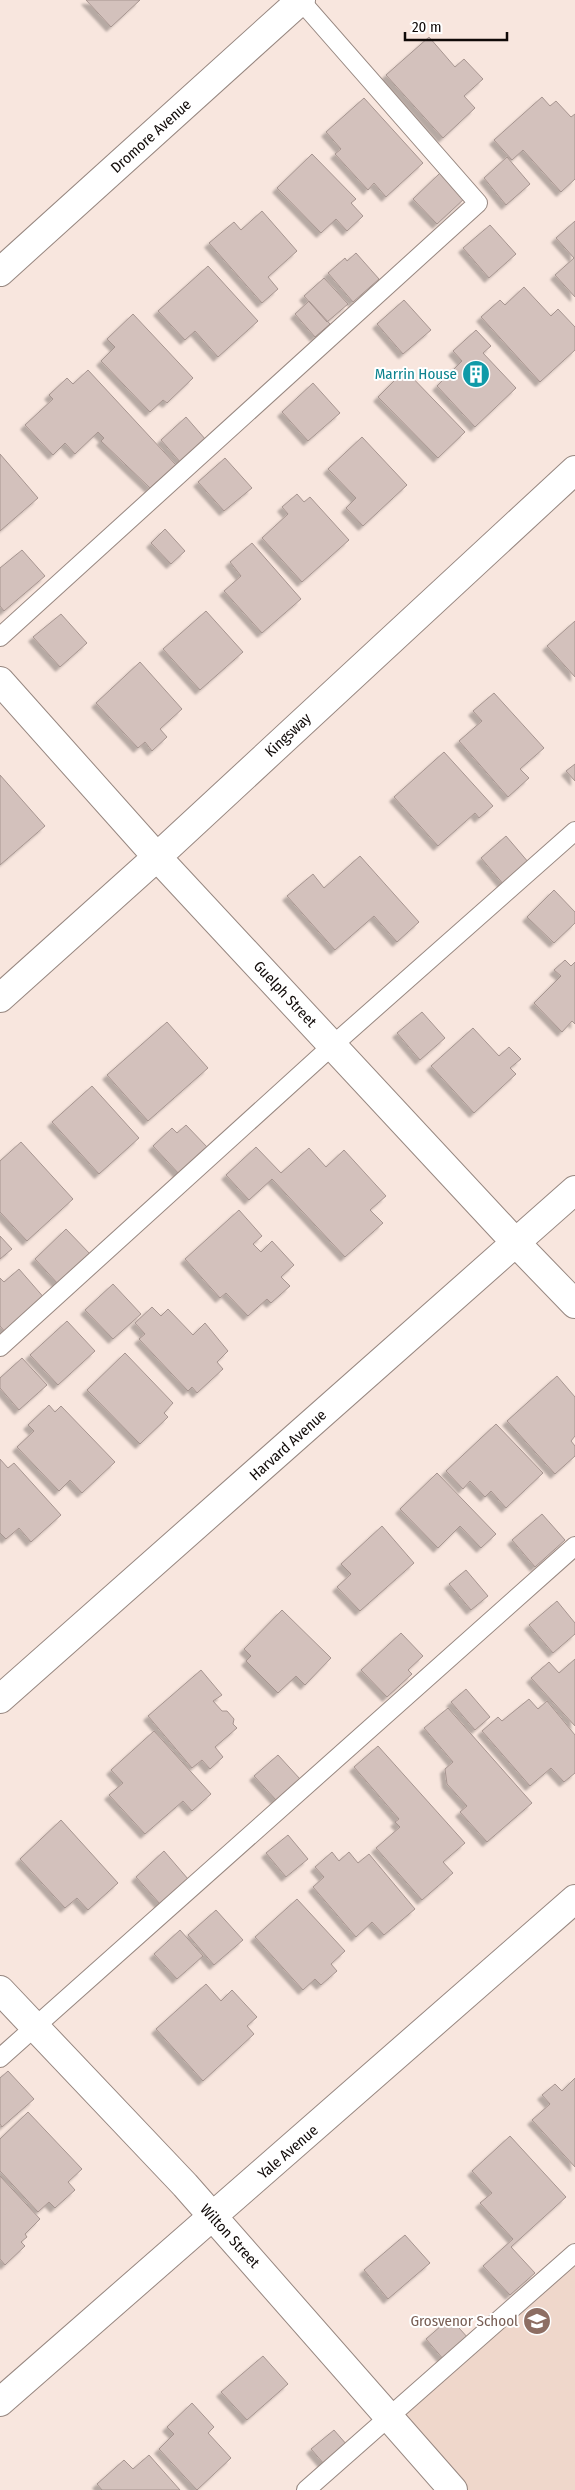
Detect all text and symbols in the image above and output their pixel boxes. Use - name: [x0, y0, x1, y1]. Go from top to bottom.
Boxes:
- scale bar: [405, 10, 508, 42]
- text: 20 m: [412, 18, 442, 36]
- street label: Dromore Avenue: [107, 95, 195, 177]
- building icon: Marrin House: [461, 359, 491, 389]
- place label: Marrin House: [375, 365, 457, 383]
- street label: Kingsway: [261, 709, 315, 761]
- street label: Guelph Street: [250, 957, 320, 1031]
- street label: Harvard Avenue: [246, 1406, 330, 1484]
- street label: Yale Avenue: [254, 2121, 322, 2183]
- street label: Wilton Street: [197, 2200, 263, 2272]
- school or university icon: Grosvenor School: [522, 2306, 552, 2336]
- place label: Grosvenor School: [410, 2312, 518, 2330]

